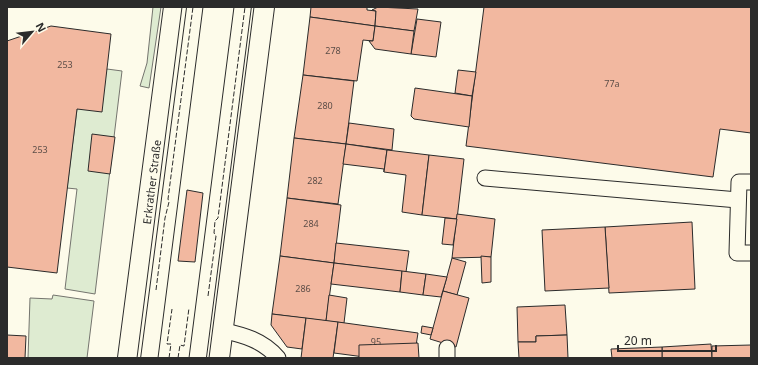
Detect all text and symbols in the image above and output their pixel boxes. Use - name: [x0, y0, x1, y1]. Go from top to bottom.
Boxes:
- north arrow: [12, 12, 52, 52]
- text: N: [33, 20, 50, 35]
- house number: 278: [325, 44, 341, 57]
- house number: 253: [57, 58, 73, 71]
- house number: 77a: [604, 77, 620, 90]
- house number: 280: [317, 99, 333, 112]
- street label: Erkrather Straße: [139, 139, 164, 225]
- house number: 253: [32, 143, 48, 156]
- house number: 282: [307, 174, 323, 187]
- house number: 284: [303, 217, 319, 230]
- house number: 286: [295, 282, 311, 295]
- scale bar: [618, 327, 716, 353]
- text: 20 m: [624, 332, 652, 349]
- house number: 95: [371, 335, 381, 348]

